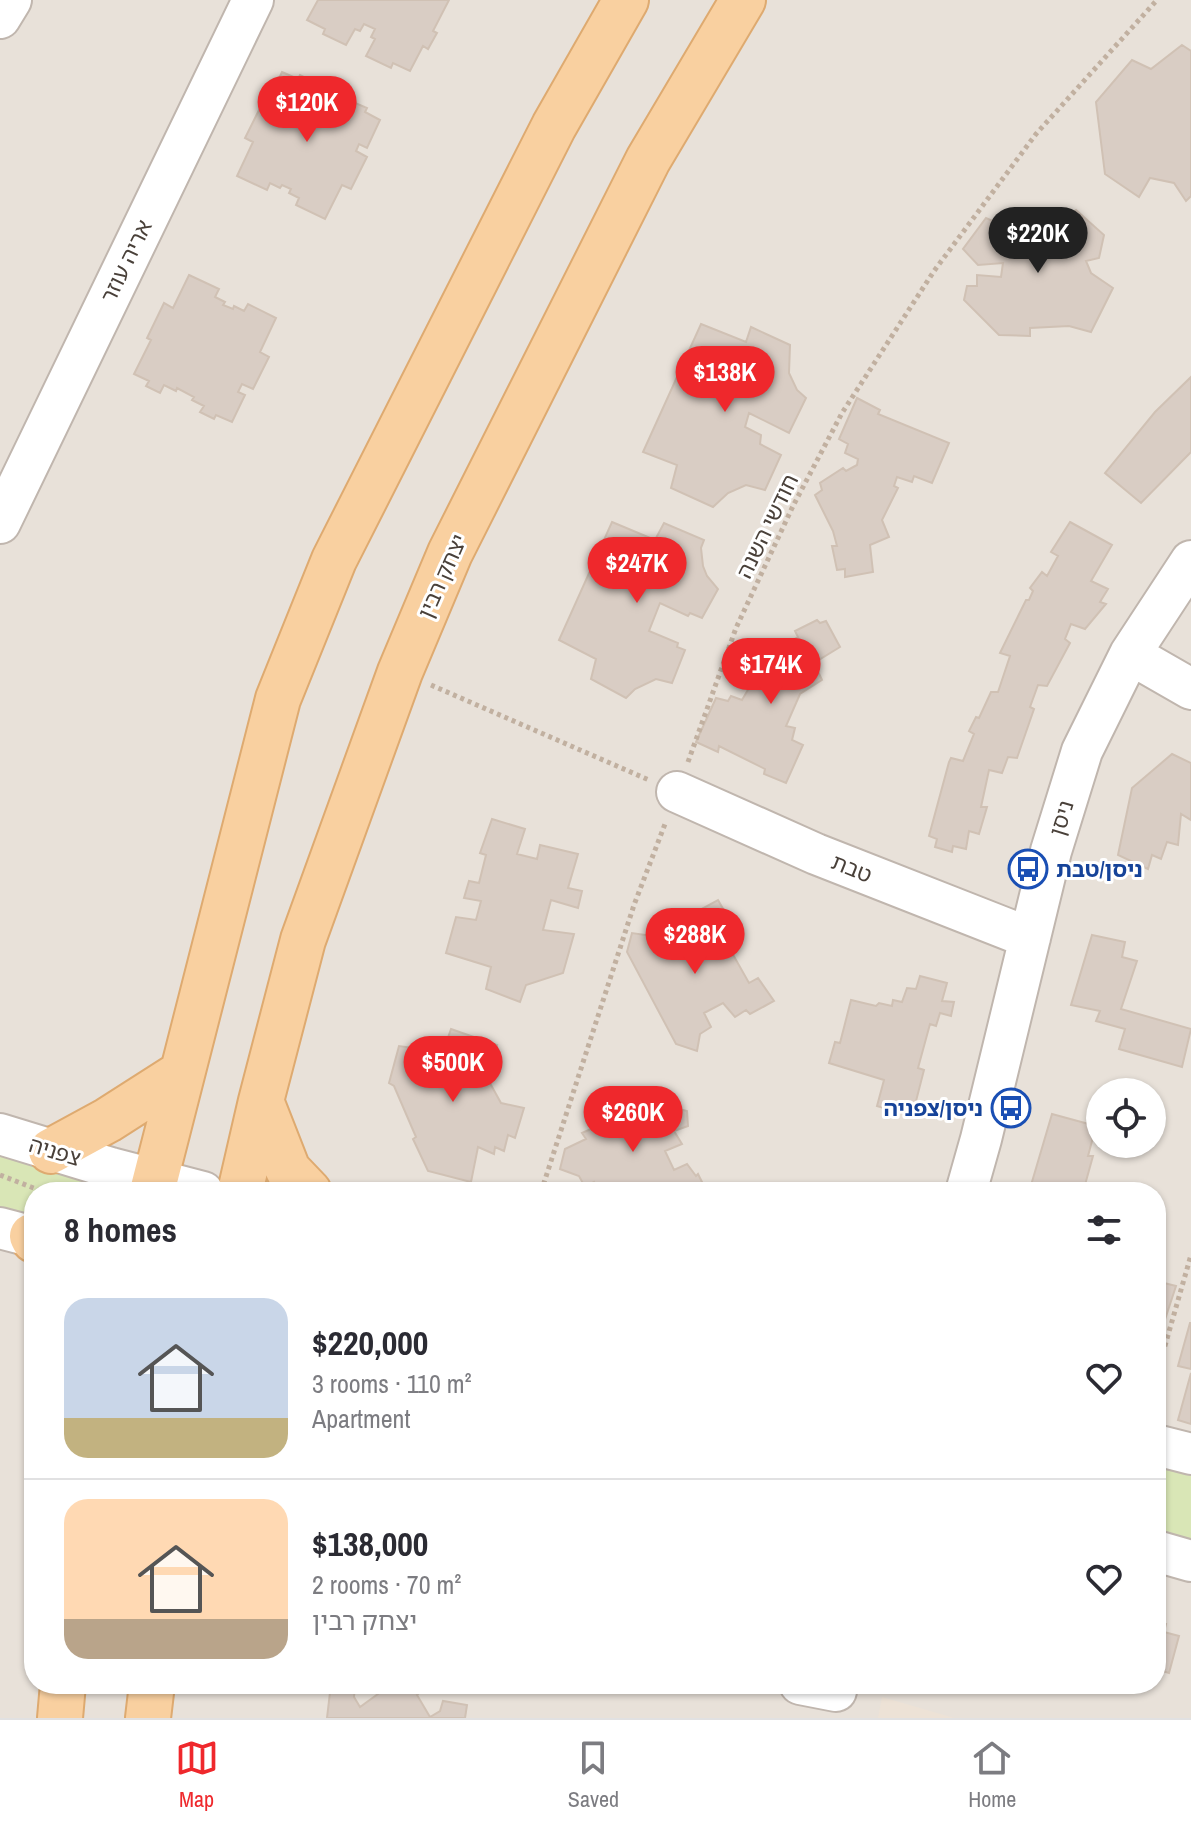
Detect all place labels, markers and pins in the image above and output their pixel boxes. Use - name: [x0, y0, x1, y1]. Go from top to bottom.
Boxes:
- pin: $120K: [251, 76, 363, 144]
- pin: $220K: [982, 207, 1094, 275]
- pin: $138K: [669, 346, 781, 414]
- pin: $247K: [581, 537, 693, 605]
- pin: $174K: [715, 638, 827, 706]
- bus stop icon: ניסן/טבת: [1007, 848, 1049, 890]
- place label: ניסן/טבת: [1056, 854, 1143, 884]
- pin: $288K: [639, 908, 751, 976]
- pin: $500K: [397, 1036, 509, 1104]
- pin: $260K: [577, 1086, 689, 1154]
- bus stop icon: ניסן/צפניה: [990, 1087, 1032, 1129]
- place label: ניסן/צפניה: [884, 1093, 983, 1123]

